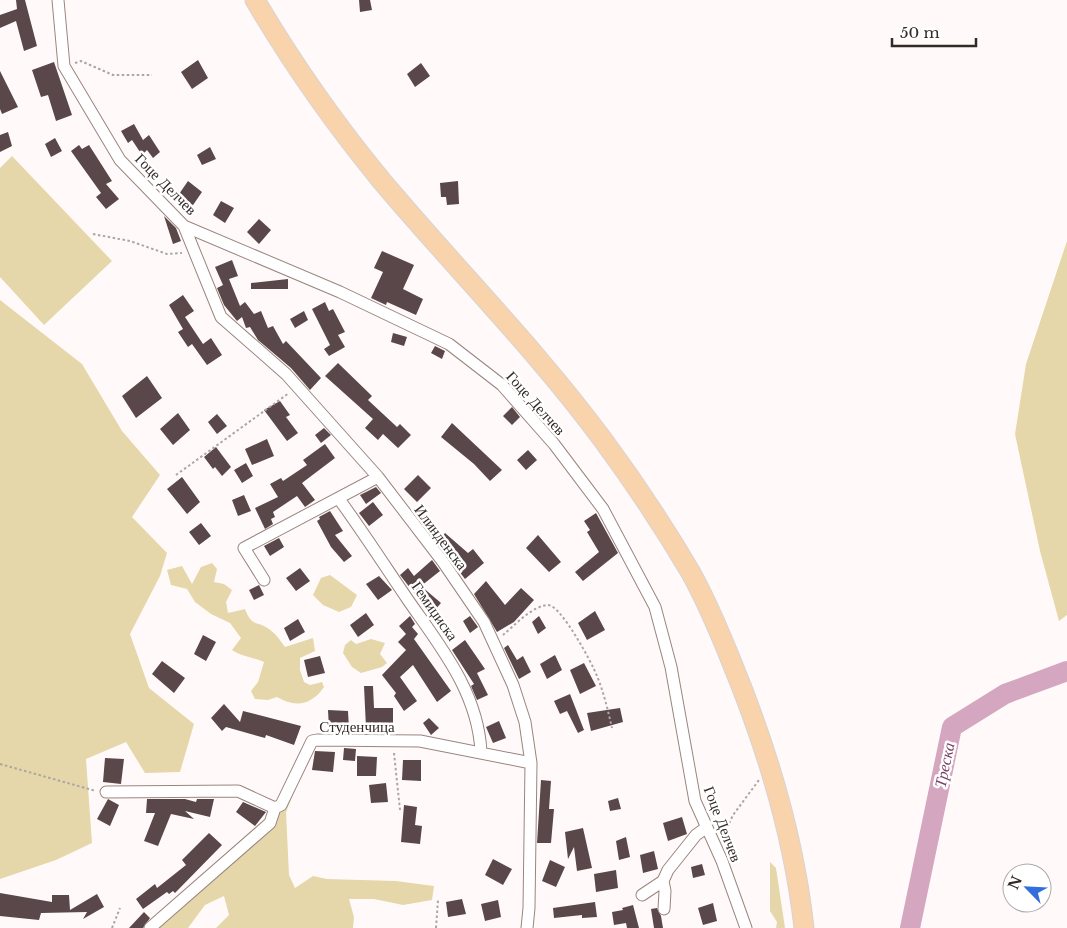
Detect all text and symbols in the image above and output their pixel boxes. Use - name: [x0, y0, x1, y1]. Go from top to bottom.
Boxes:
- scale bar: [892, 15, 976, 47]
- text: 50 m: [900, 23, 940, 42]
- street label: Гоце Делчев: [131, 149, 201, 219]
- street label: Гоце Делчев: [502, 367, 570, 439]
- street label: Илинденска: [410, 501, 472, 574]
- street label: Гемиџиска: [408, 578, 463, 645]
- street label: Студенчица: [319, 717, 395, 736]
- water label: Треска: [929, 741, 959, 789]
- street label: Гоце Делчев: [700, 783, 746, 865]
- north arrow: [1002, 863, 1052, 913]
- text: N: [1004, 873, 1026, 892]

